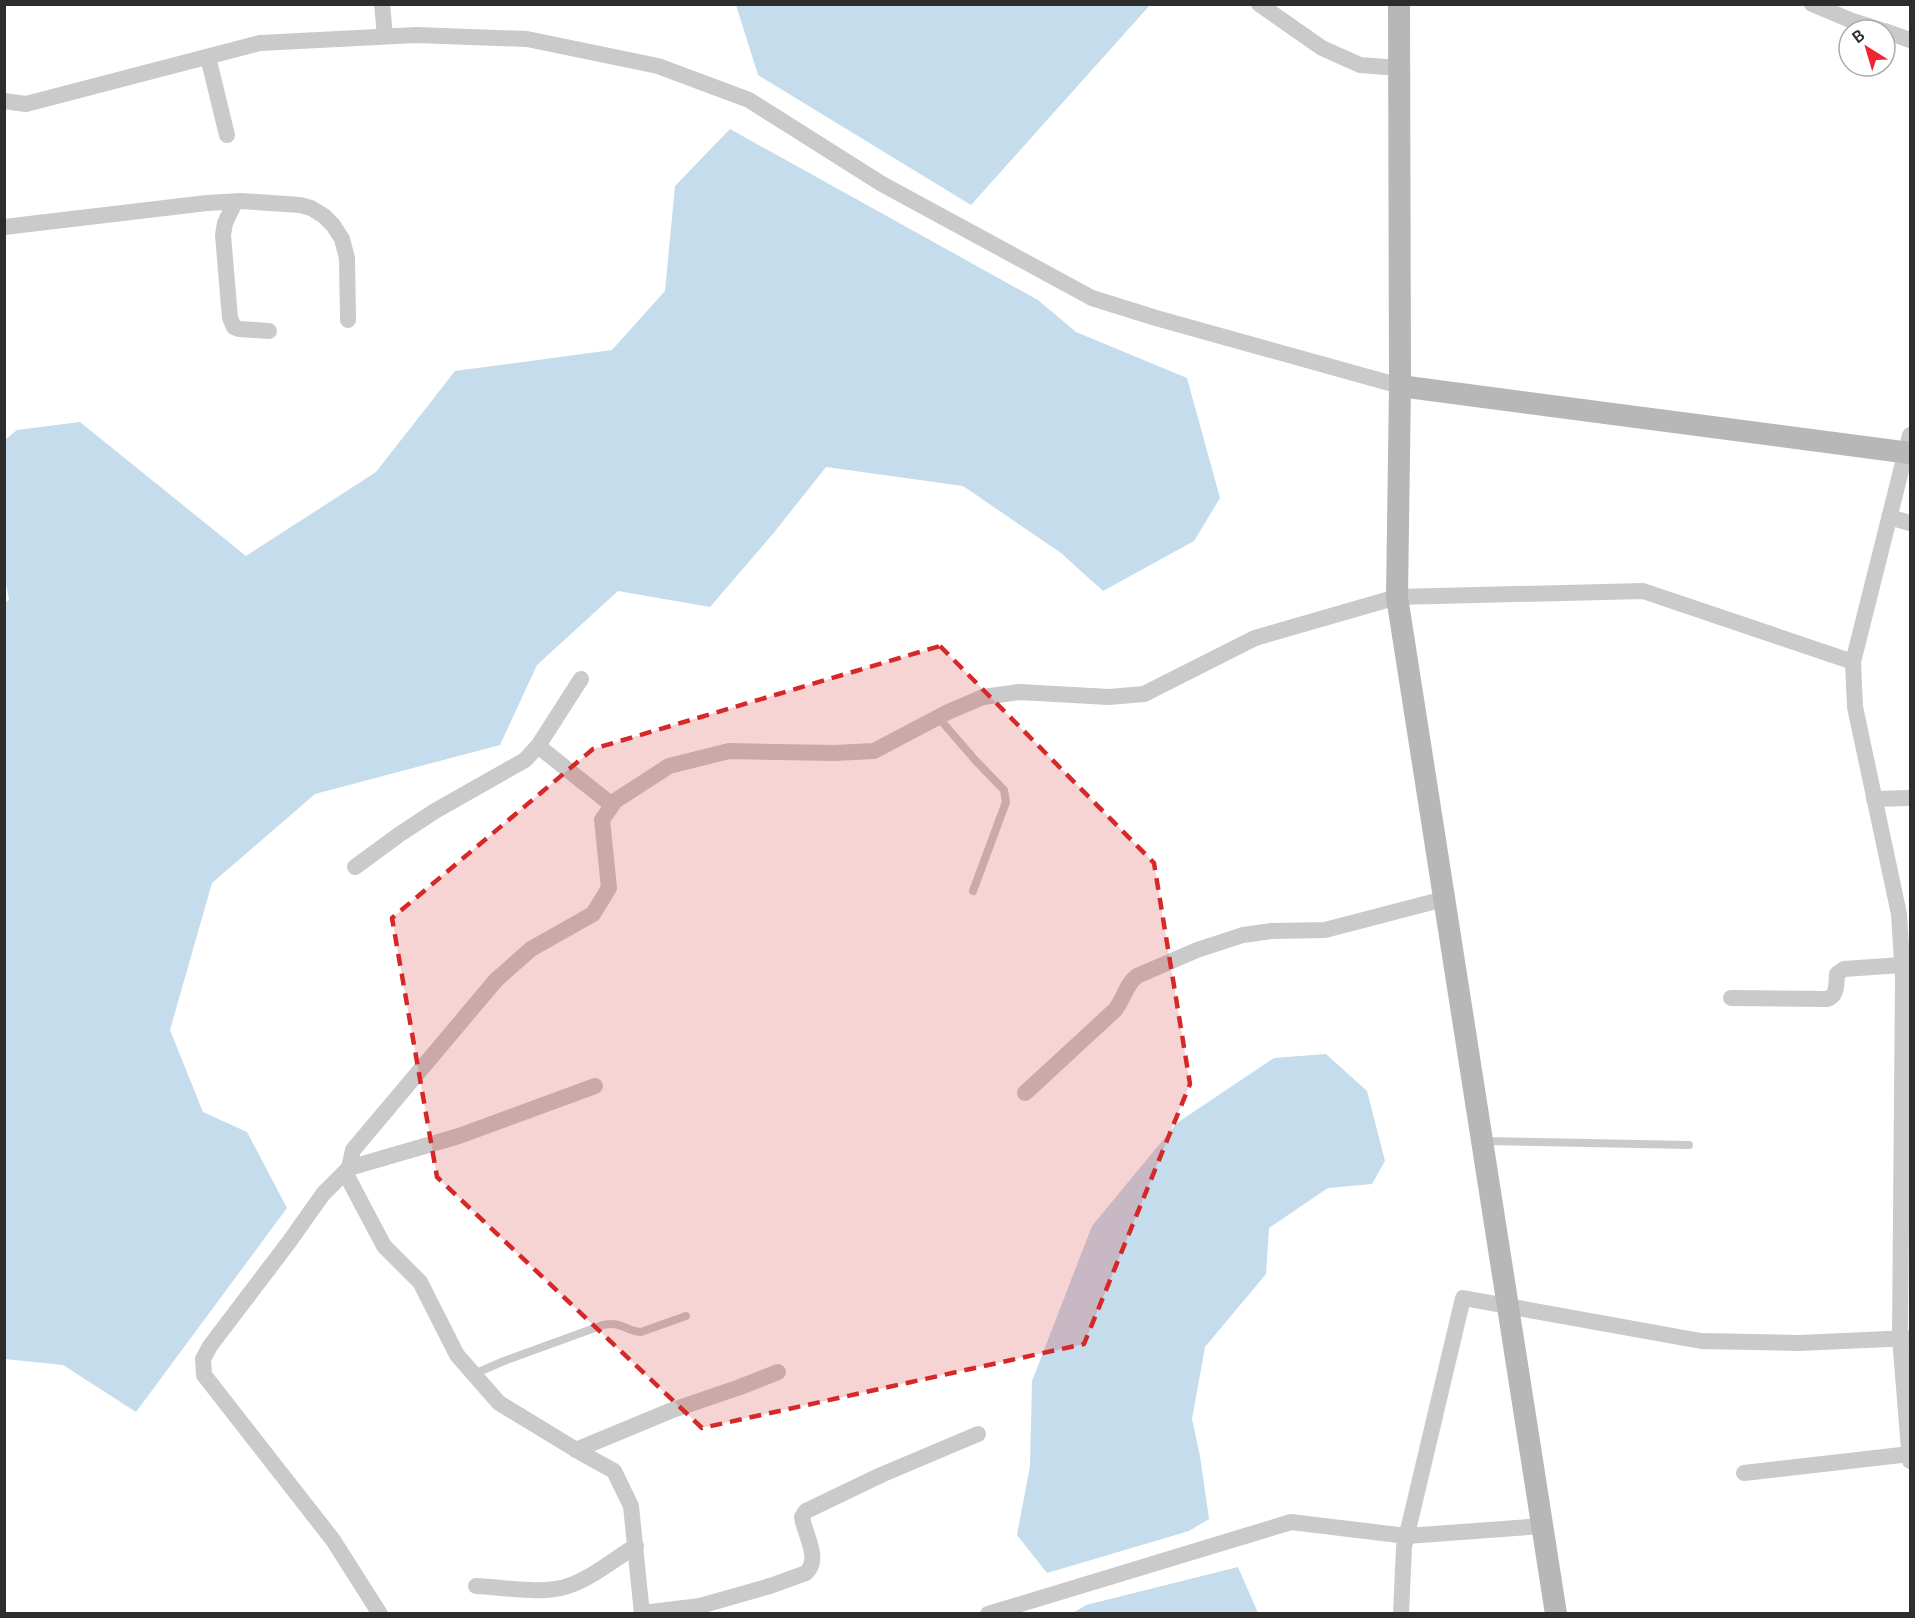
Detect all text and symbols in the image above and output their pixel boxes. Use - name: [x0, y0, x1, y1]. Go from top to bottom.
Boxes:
- north arrow: [1837, 18, 1897, 78]
- text: B: [1848, 25, 1868, 46]

